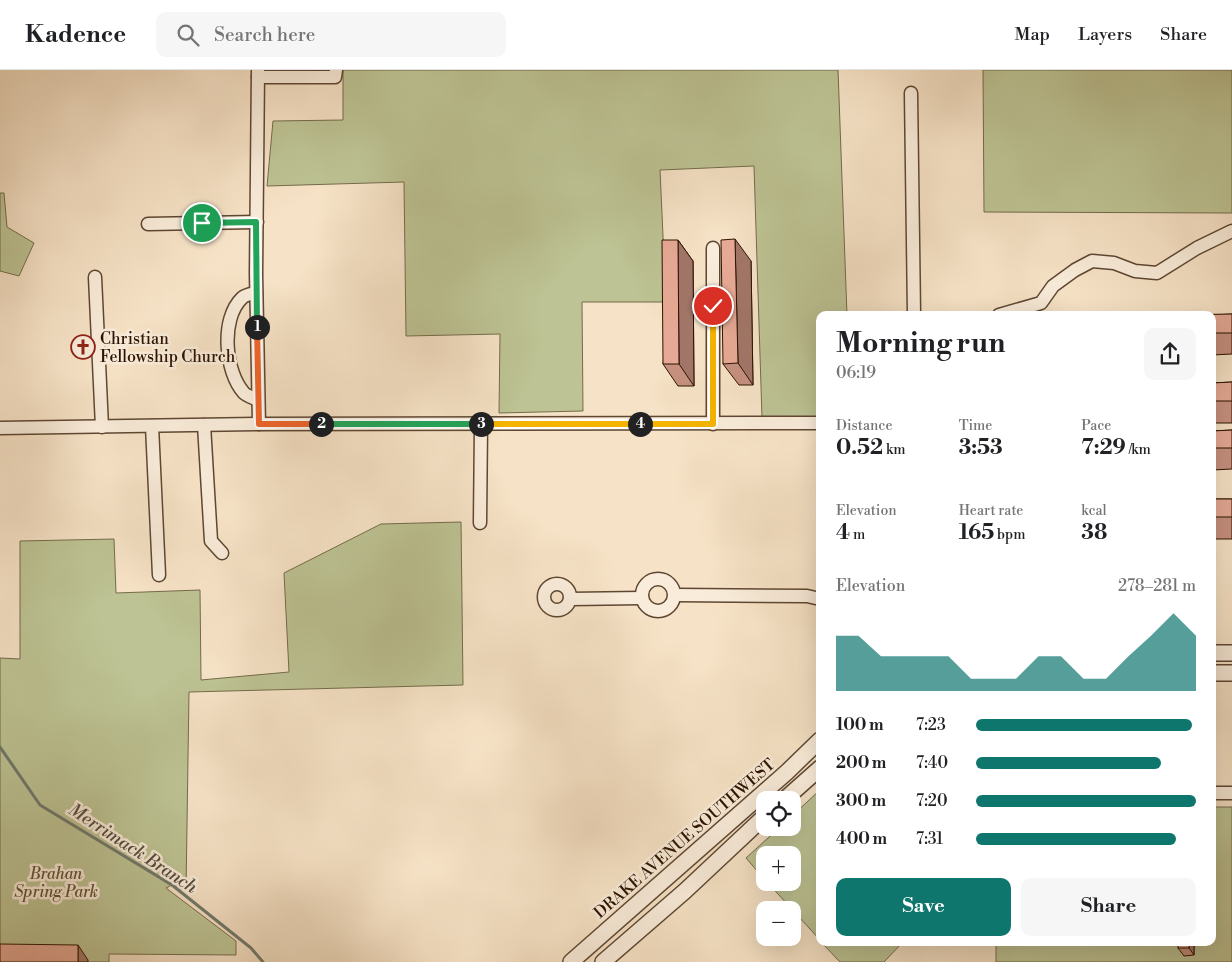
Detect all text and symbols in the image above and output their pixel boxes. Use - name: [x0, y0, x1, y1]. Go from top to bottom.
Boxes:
- search box: [156, 12, 506, 57]
- text: Kadence: [25, 20, 126, 50]
- icon: search: [174, 21, 202, 49]
- text: Search here: [214, 23, 315, 47]
- text: Map: [1015, 23, 1050, 46]
- text: Layers: [1078, 23, 1132, 46]
- text: Share: [1160, 23, 1207, 46]
- pin: [181, 202, 223, 244]
- icon: arrive: [188, 209, 216, 237]
- pin: [692, 285, 734, 327]
- icon: check: [699, 292, 727, 320]
- pin: 1: [244, 314, 270, 340]
- text: 1: [254, 318, 261, 336]
- text: Morning run: [836, 326, 1005, 361]
- button: share: [1144, 328, 1196, 380]
- place label: Christian Fellowship Church: [100, 329, 236, 367]
- church icon: Christian Fellowship Church: [70, 334, 96, 360]
- text: 06:19: [836, 363, 876, 383]
- pin: 2: [308, 412, 334, 436]
- pin: 3: [468, 412, 494, 436]
- pin: 4: [628, 412, 652, 436]
- text: 2: [317, 415, 326, 433]
- text: 3: [477, 415, 486, 433]
- text: 4: [636, 415, 645, 433]
- text: Distance: [836, 417, 893, 435]
- text: Time: [959, 417, 992, 435]
- text: Pace: [1081, 417, 1111, 435]
- text: 0.52: [836, 435, 883, 461]
- text: 3:53: [959, 435, 1003, 461]
- text: 7:29: [1081, 435, 1126, 461]
- text: km: [883, 441, 906, 459]
- text: /km: [1126, 441, 1151, 459]
- text: Elevation: [836, 502, 897, 520]
- text: Heart rate: [959, 502, 1023, 520]
- text: kcal: [1081, 502, 1107, 520]
- text: 4: [836, 520, 850, 546]
- text: 165: [959, 520, 994, 546]
- text: 38: [1081, 520, 1107, 546]
- text: m: [850, 526, 865, 544]
- text: bpm: [994, 526, 1025, 544]
- text: Elevation: [836, 576, 905, 596]
- text: 278–281 m: [1118, 576, 1196, 596]
- text: 100 m: [836, 715, 884, 735]
- text: 7:23: [916, 715, 946, 735]
- text: 200 m: [836, 753, 886, 773]
- text: 7:40: [916, 753, 948, 773]
- street label: DRAKE AVENUE SOUTHWEST: [590, 755, 779, 923]
- map controls: [756, 791, 801, 946]
- button: locate: [756, 791, 801, 836]
- text: 300 m: [836, 791, 886, 811]
- text: 7:20: [916, 791, 948, 811]
- water label: Merrimack Branch: [64, 798, 202, 899]
- text: 400 m: [836, 829, 887, 849]
- text: 7:31: [916, 829, 943, 849]
- button: +: [756, 846, 801, 891]
- park label: Brahan Spring Park: [14, 864, 98, 902]
- button: Save: [836, 878, 1011, 936]
- button: Share: [1021, 878, 1196, 936]
- button: −: [756, 901, 801, 946]

